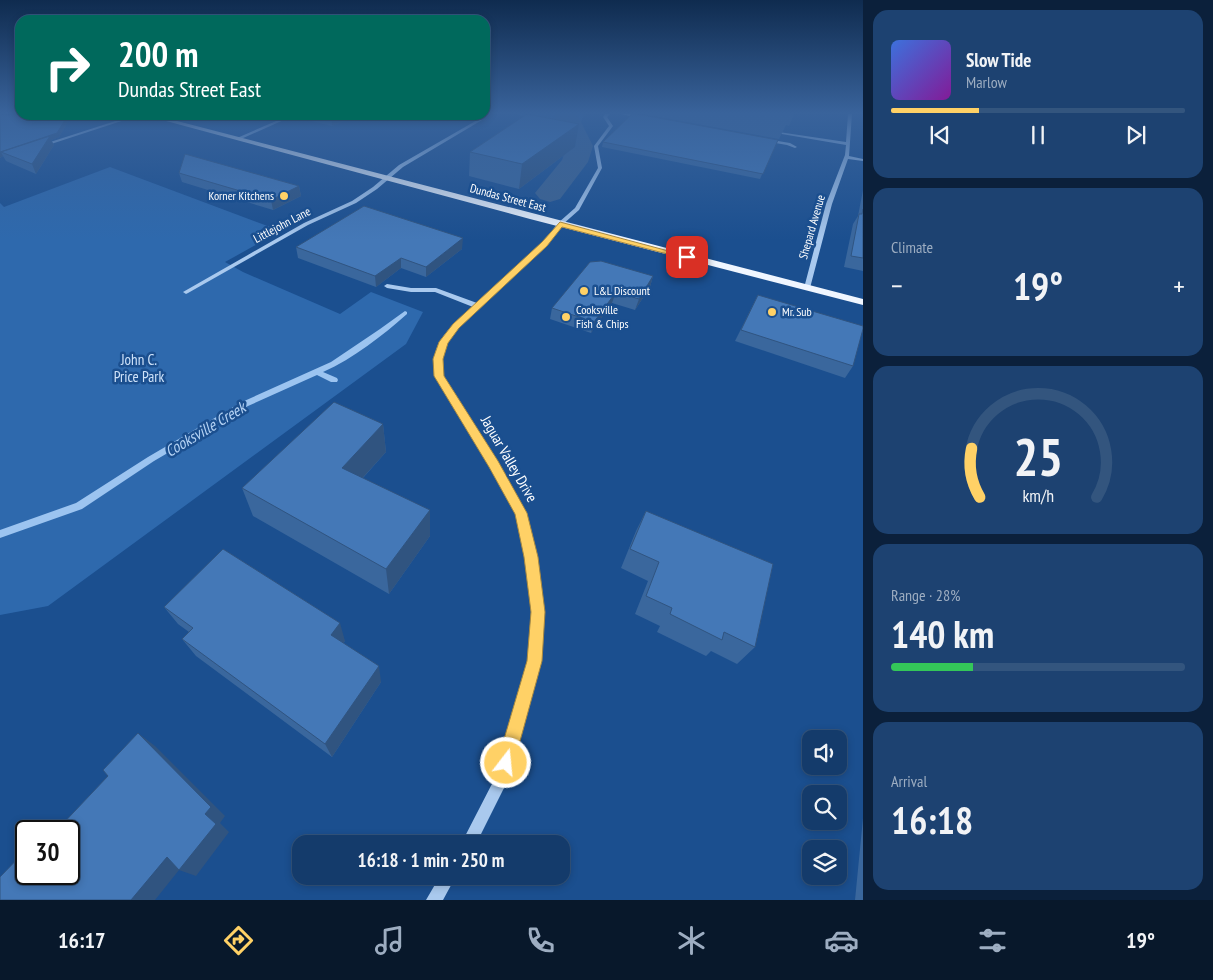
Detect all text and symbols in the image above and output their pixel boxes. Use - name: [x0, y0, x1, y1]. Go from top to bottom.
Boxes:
- text: 200 m: [118, 31, 199, 77]
- icon: right: [35, 35, 100, 100]
- text: Slow Tide: [966, 48, 1031, 72]
- text: Marlow: [966, 72, 1007, 92]
- text: Dundas Street East: [118, 75, 261, 103]
- icon: previous: [926, 121, 954, 149]
- icon: pause: [1024, 121, 1052, 149]
- icon: next: [1122, 121, 1150, 149]
- street label: Dundas Street East: [468, 180, 548, 215]
- place label: Korner Kitchens: [208, 188, 274, 203]
- marker: Korner Kitchens: [278, 190, 290, 202]
- street label: Shepard Avenue: [795, 193, 828, 261]
- street label: Littlejohn Lane: [251, 203, 313, 246]
- pin: [666, 236, 708, 278]
- text: Climate: [891, 237, 933, 257]
- icon: arrive: [673, 243, 701, 271]
- text: 19°: [1013, 261, 1063, 310]
- text: −: [891, 267, 903, 304]
- text: +: [1173, 267, 1185, 304]
- place label: L&L Discount: [594, 283, 651, 298]
- marker: L&L Discount: [578, 285, 590, 297]
- place label: Cooksville Fish & Chips: [576, 302, 629, 331]
- place label: Mr. Sub: [782, 304, 812, 319]
- marker: Mr. Sub: [766, 306, 778, 318]
- marker: Cooksville Fish & Chips: [560, 311, 572, 323]
- park label: John C. Price Park: [114, 350, 164, 386]
- water label: Cooksville Creek: [161, 396, 250, 461]
- street label: Jaguar Valley Drive: [477, 411, 542, 505]
- text: 25: [1013, 423, 1063, 490]
- text: km/h: [1022, 484, 1054, 507]
- text: Range · 28%: [891, 585, 960, 605]
- text: 140 km: [891, 609, 994, 658]
- map controls: [802, 730, 847, 885]
- button: sound: [802, 730, 847, 775]
- position arrow: [479, 736, 531, 788]
- text: Arrival: [891, 771, 927, 791]
- button: search: [802, 785, 847, 830]
- text: 16:18: [891, 795, 973, 844]
- speed limit sign: 30: [15, 820, 80, 885]
- button: layers: [802, 840, 847, 885]
- text: 16:18 · 1 min · 250 m: [358, 848, 504, 872]
- icon: directions: [221, 923, 256, 958]
- icon: music: [372, 923, 407, 958]
- icon: phone: [523, 923, 558, 958]
- icon: climate: [674, 923, 709, 958]
- icon: car: [824, 923, 859, 958]
- icon: filters: [975, 923, 1010, 958]
- text: 16:17: [58, 926, 105, 954]
- text: 19°: [1126, 926, 1155, 954]

